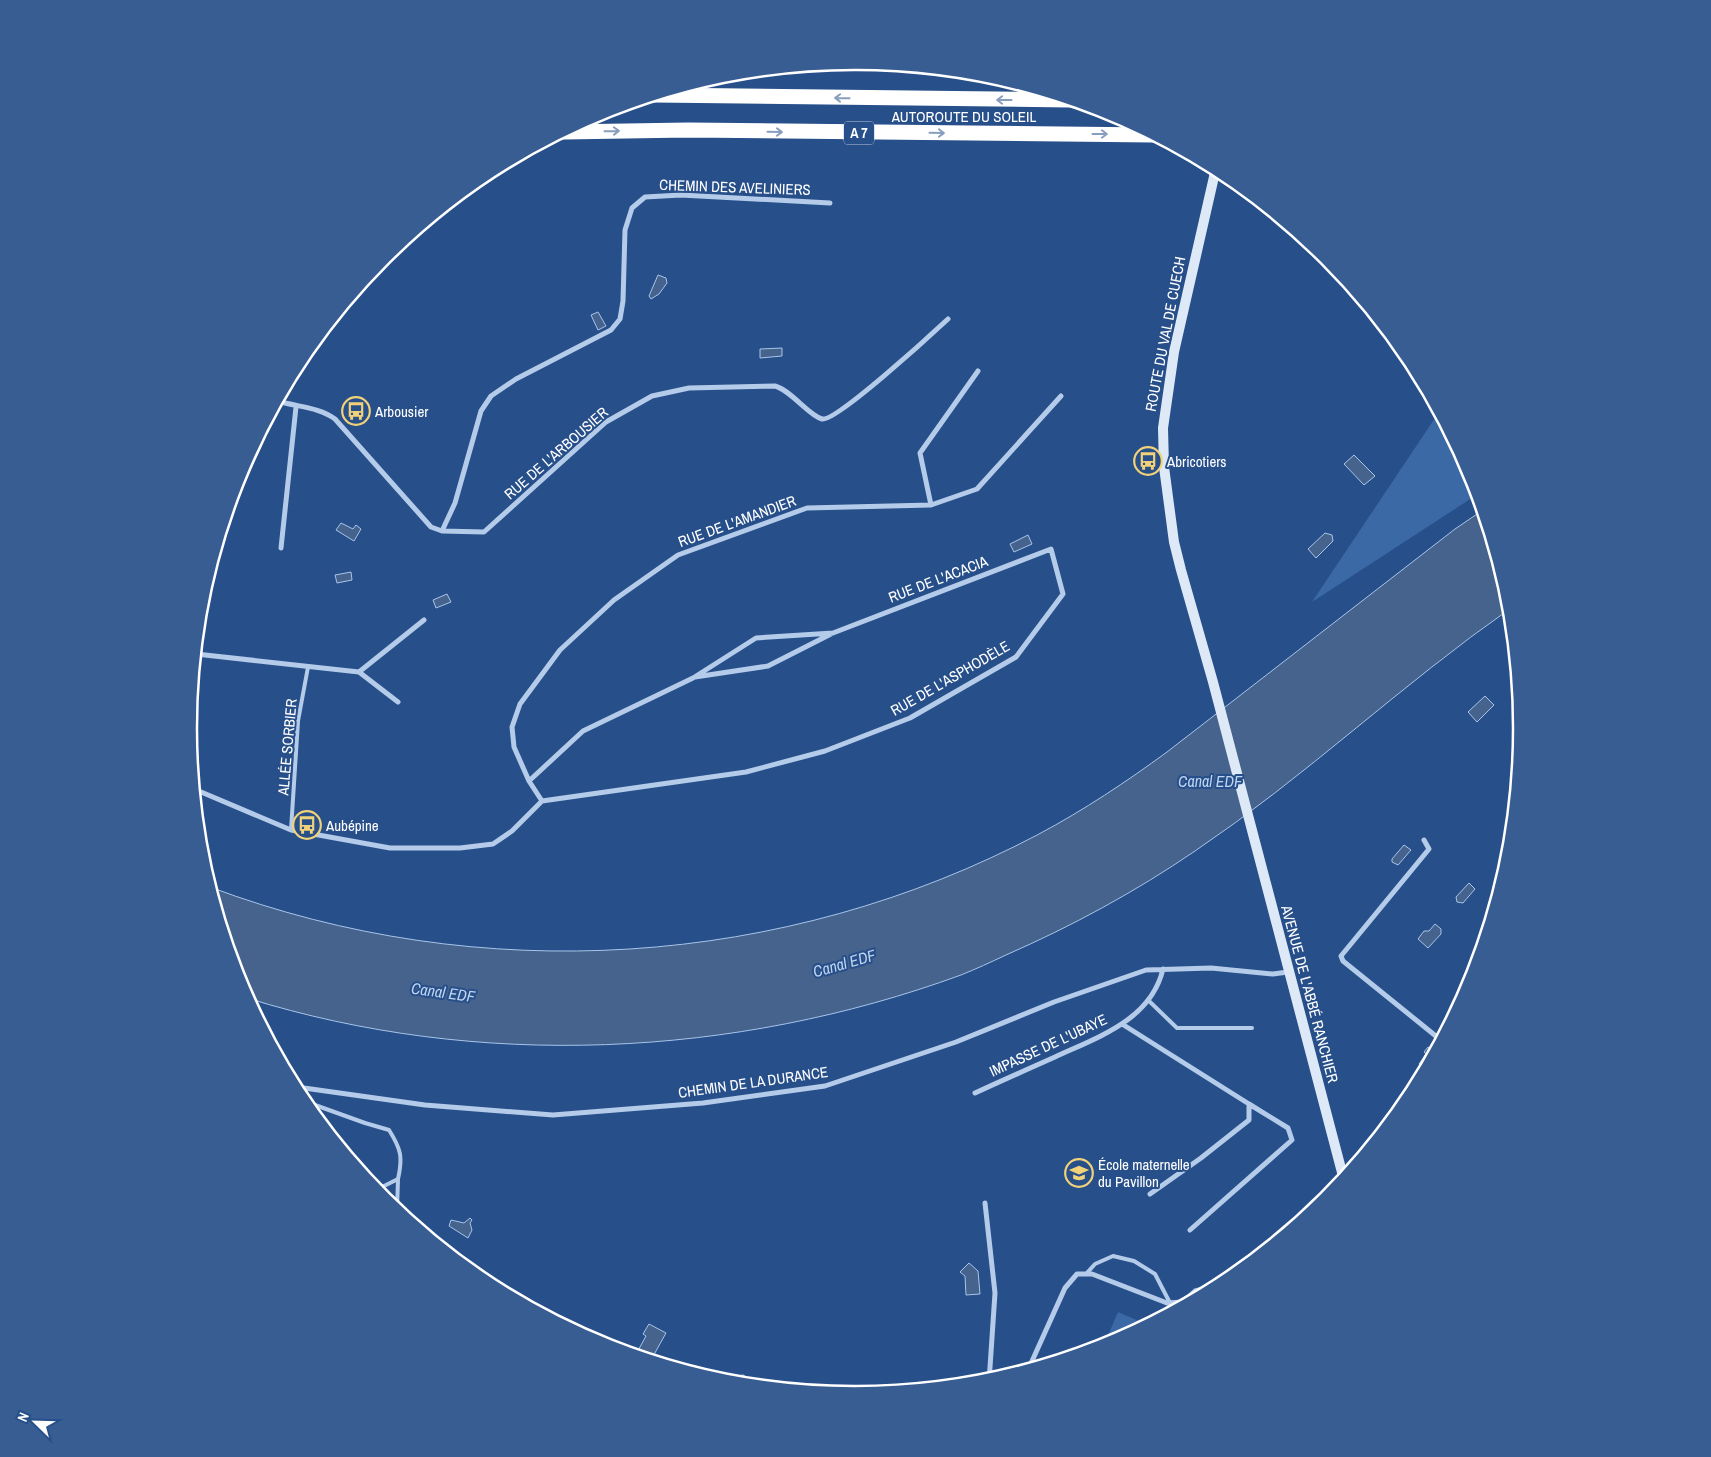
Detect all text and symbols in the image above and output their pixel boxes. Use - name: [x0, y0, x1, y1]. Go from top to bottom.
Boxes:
- one-way arrow: [834, 93, 850, 103]
- one-way arrow: [996, 95, 1012, 105]
- street label: AUTOROUTE DU SOLEIL: [891, 106, 1036, 127]
- road number: A 7: [844, 122, 874, 144]
- one-way arrow: [604, 126, 620, 136]
- one-way arrow: [767, 127, 783, 136]
- one-way arrow: [929, 129, 945, 138]
- one-way arrow: [1092, 130, 1108, 139]
- street label: CHEMIN DES AVELINIERS: [659, 174, 811, 200]
- street label: ROUTE DU VAL DE CUECH: [1140, 255, 1190, 413]
- bus stop icon: Arbousier: [341, 396, 371, 426]
- place label: Arbousier: [374, 401, 428, 422]
- street label: RUE DE L'ARBOUSIER: [499, 402, 613, 504]
- bus stop icon: Abricotiers: [1133, 446, 1163, 476]
- place label: Abricotiers: [1166, 451, 1226, 472]
- street label: RUE DE L'AMANDIER: [675, 490, 799, 552]
- street label: RUE DE L'ACACIA: [885, 550, 991, 608]
- street label: RUE DE L'ASPHODÈLE: [887, 635, 1013, 721]
- street label: ALLÉE SORBIER: [272, 698, 302, 797]
- water label: Canal EDF: [1178, 770, 1243, 792]
- bus stop icon: Aubépine: [292, 810, 322, 840]
- place label: Aubépine: [325, 815, 379, 836]
- street label: AVENUE DE L'ABBÉ RANCHIER: [1276, 902, 1344, 1085]
- water label: Canal EDF: [810, 943, 879, 982]
- water label: Canal EDF: [410, 977, 477, 1007]
- street label: IMPASSE DE L'UBAYE: [986, 1008, 1110, 1082]
- street label: CHEMIN DE LA DURANCE: [677, 1061, 829, 1103]
- place label: École maternelle du Pavillon: [1098, 1154, 1190, 1192]
- school or university icon: École maternelle du Pavillon: [1064, 1158, 1094, 1188]
- north arrow: [10, 1397, 60, 1447]
- text: N: [13, 1410, 33, 1424]

